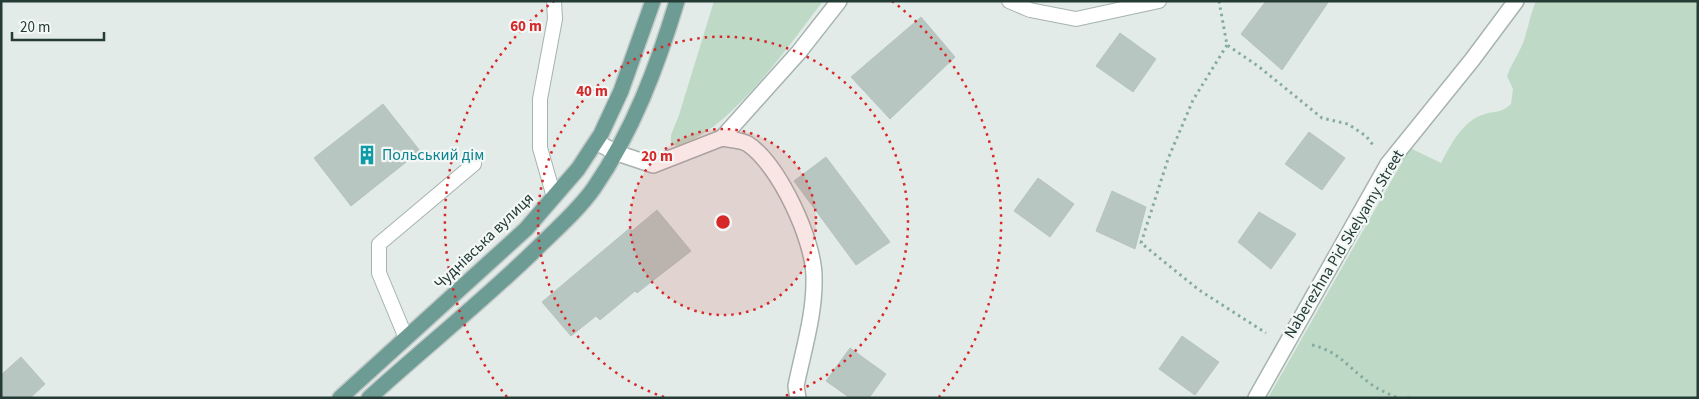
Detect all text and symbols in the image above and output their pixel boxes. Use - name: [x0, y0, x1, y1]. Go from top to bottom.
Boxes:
- scale bar: [12, 10, 105, 42]
- text: 60 m: [510, 16, 542, 37]
- text: 20 m: [20, 17, 50, 38]
- text: 40 m: [576, 81, 608, 102]
- building icon: Польський дім: [356, 144, 378, 166]
- place label: Польський дім: [382, 144, 484, 166]
- street label: Naberezhna Pid Skelyamy Street: [1279, 145, 1409, 342]
- text: 20 m: [641, 146, 673, 167]
- street label: Чуднівська вулиця: [429, 188, 539, 294]
- centre of rings: [714, 213, 732, 231]

